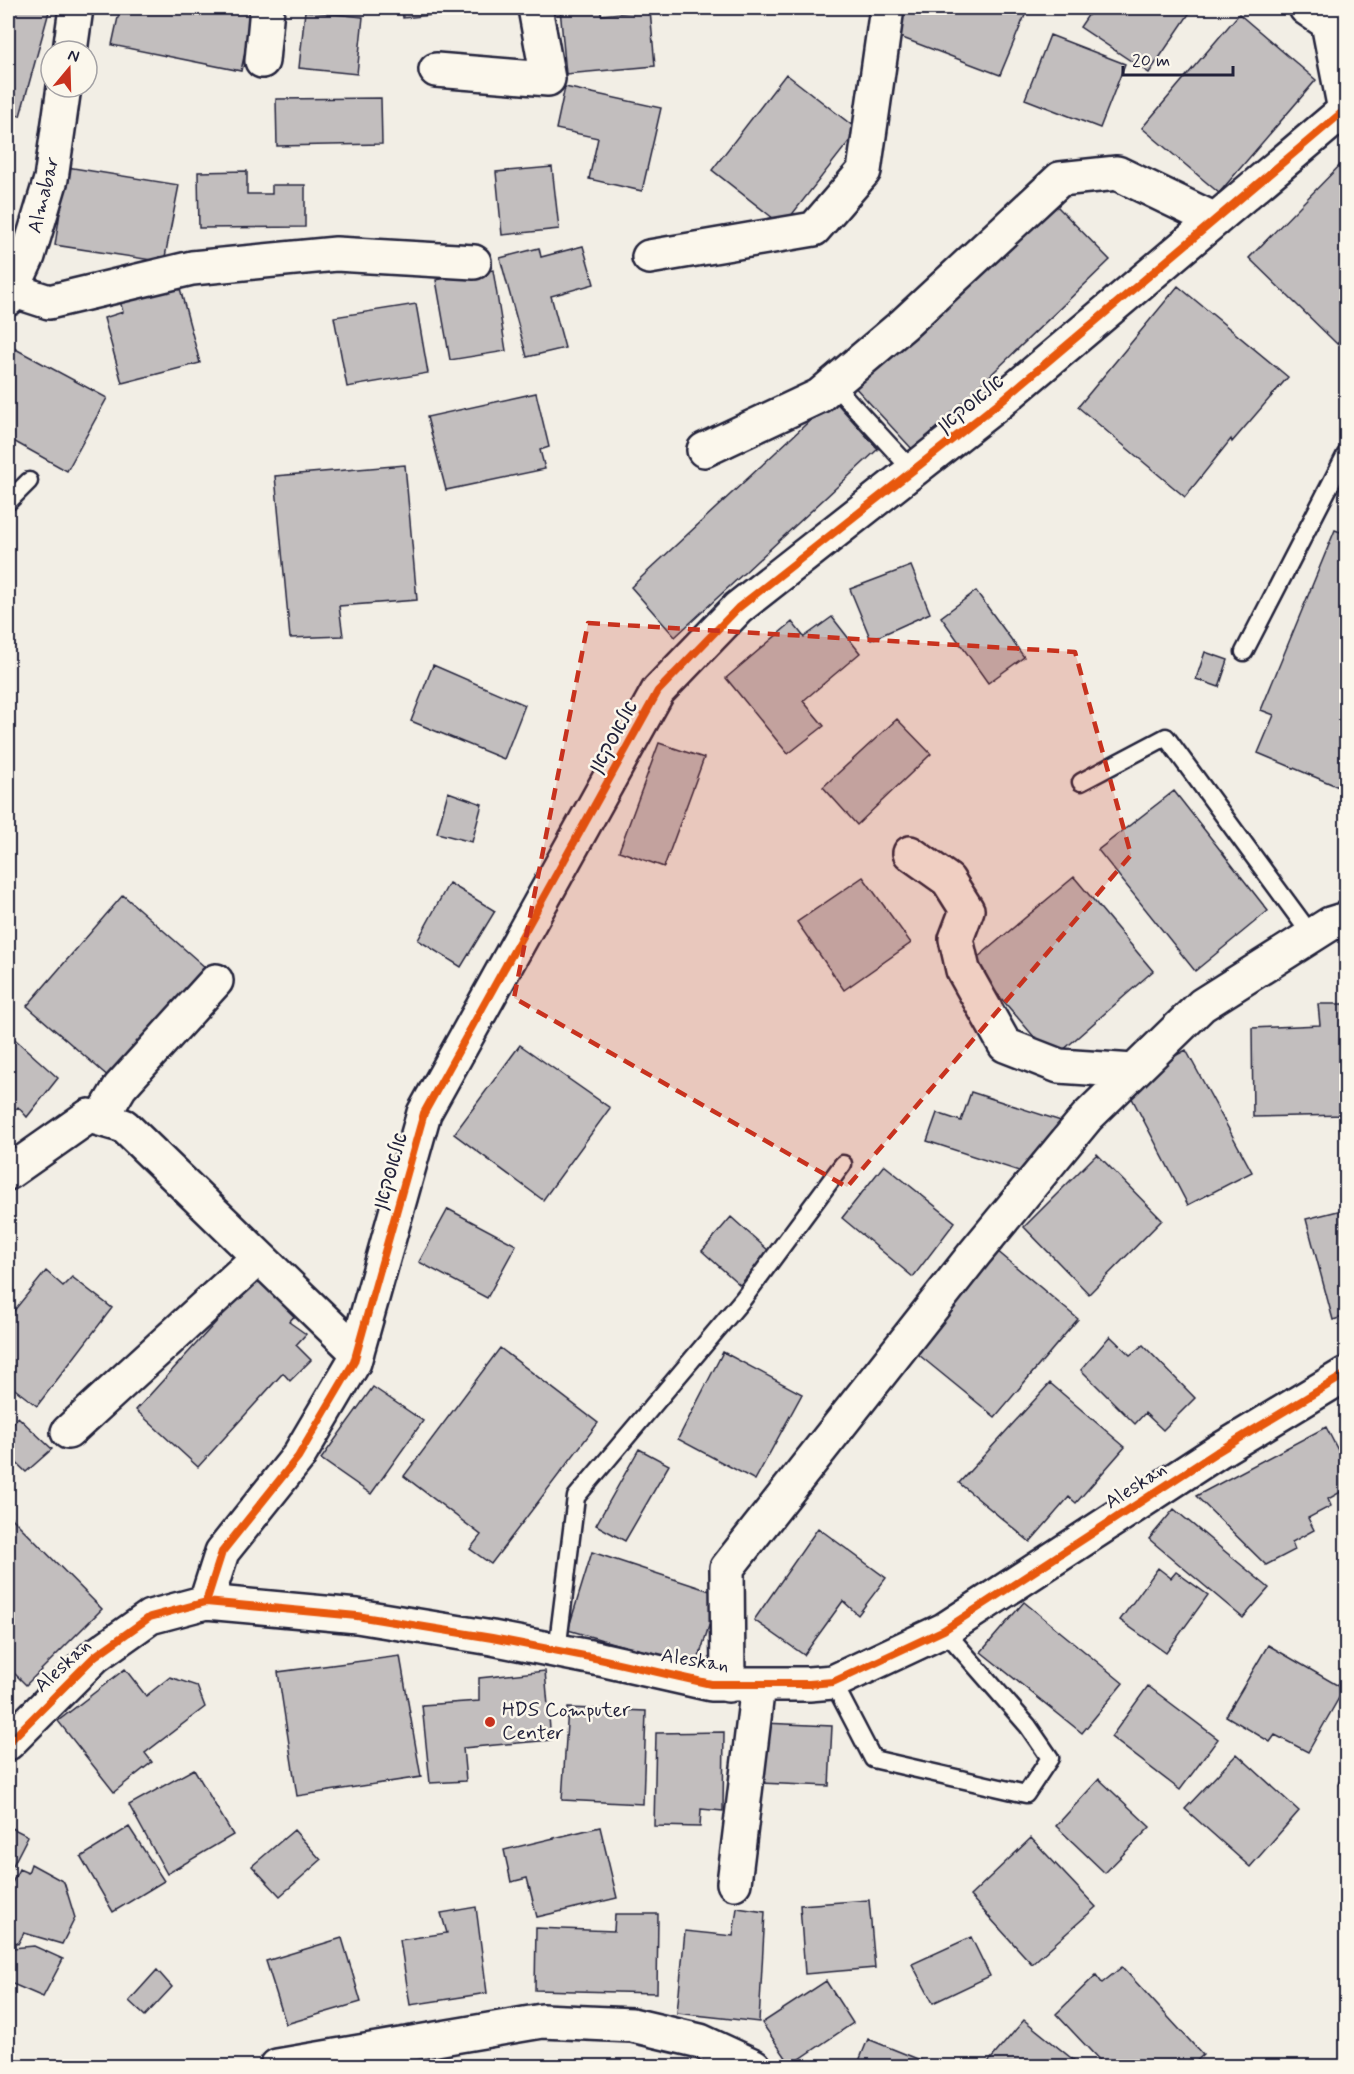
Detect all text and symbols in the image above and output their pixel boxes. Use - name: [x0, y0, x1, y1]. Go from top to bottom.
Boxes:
- north arrow: [39, 39, 99, 99]
- scale bar: [1123, 39, 1232, 77]
- text: N: [65, 45, 82, 68]
- text: 20 m: [1132, 49, 1170, 73]
- street label: Almabar: [21, 154, 67, 236]
- street label: אלאסקאן: [932, 369, 1010, 439]
- street label: אלאסקאן: [583, 696, 645, 778]
- street label: אלאסקאן: [367, 1129, 415, 1213]
- street label: Aleskan: [1100, 1456, 1172, 1516]
- street label: Aleskan: [29, 1633, 97, 1699]
- street label: Aleskan: [659, 1642, 731, 1680]
- place label: HDS Computer Center: [502, 1697, 631, 1747]
- marker: HDS Computer Center: [483, 1715, 497, 1729]

